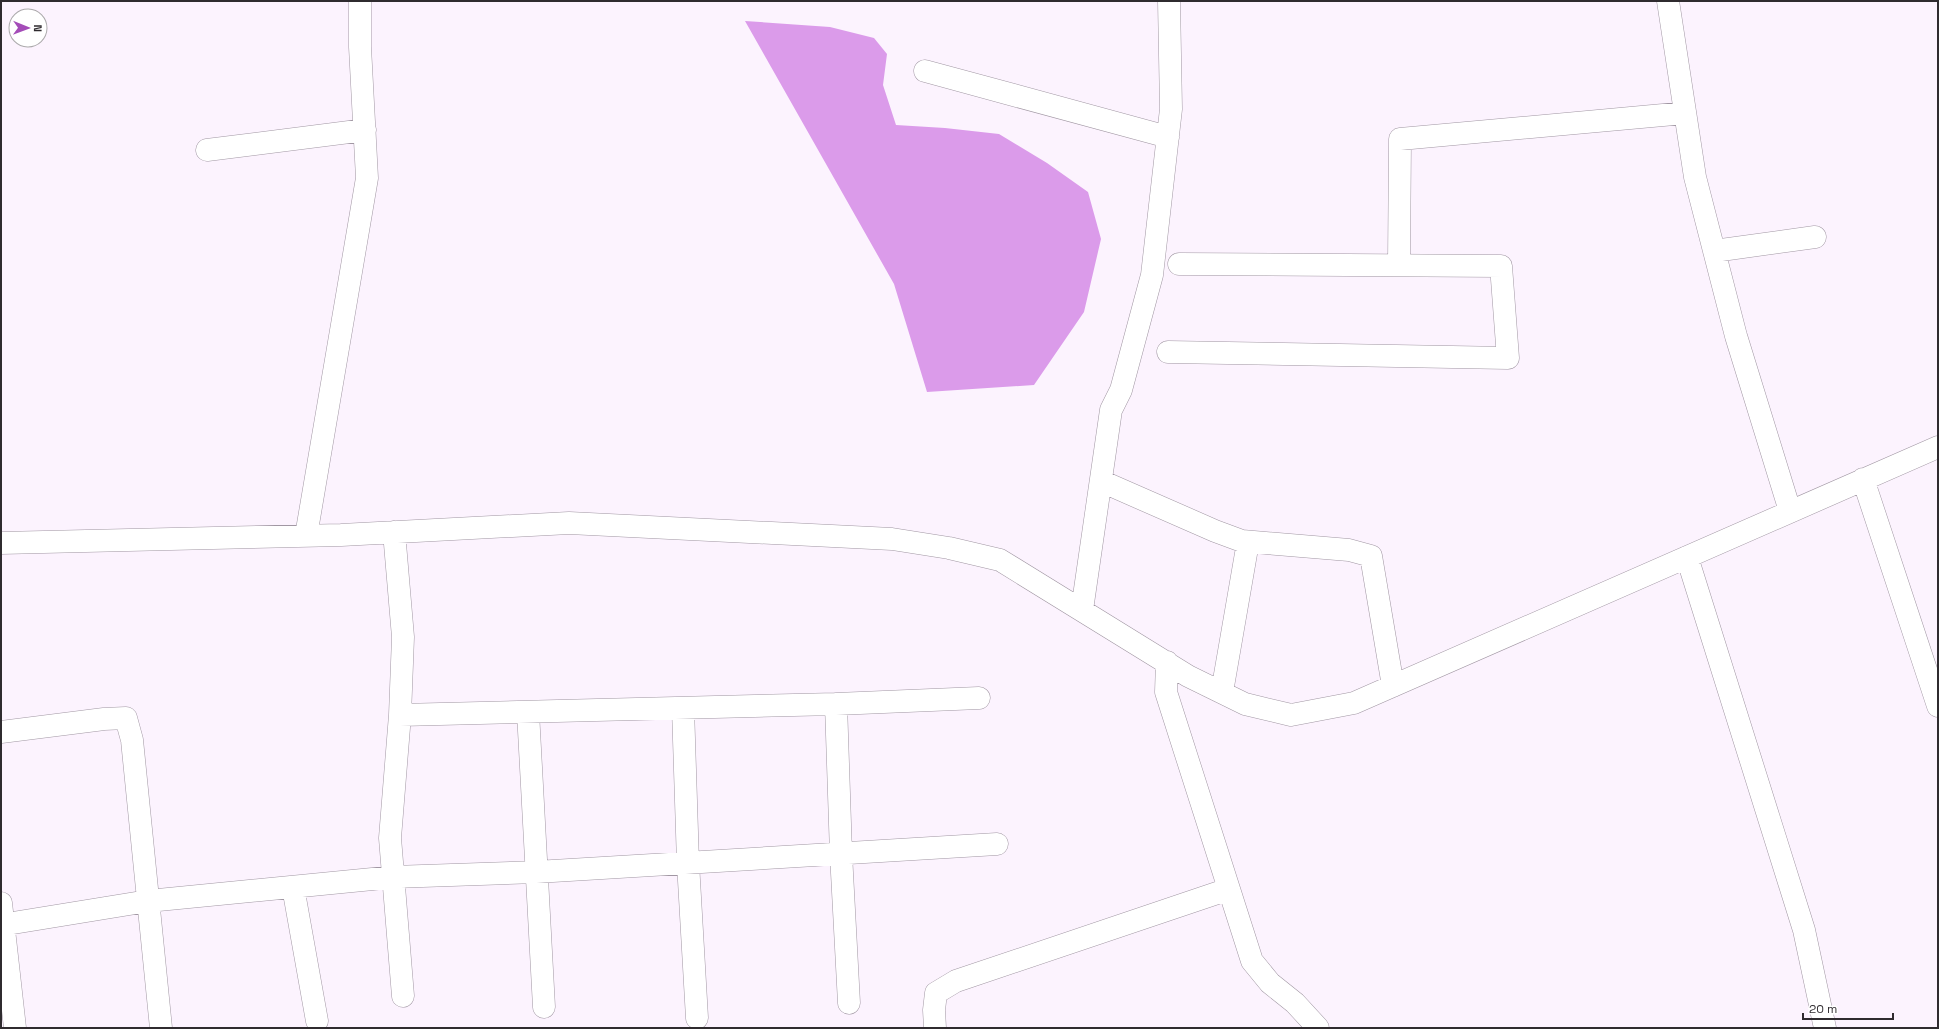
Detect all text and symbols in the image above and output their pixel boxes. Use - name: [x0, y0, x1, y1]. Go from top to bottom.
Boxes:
- north arrow: [8, 8, 48, 48]
- text: N: [31, 24, 45, 32]
- scale bar: [1803, 995, 1893, 1021]
- text: 20 m: [1809, 1001, 1837, 1017]

